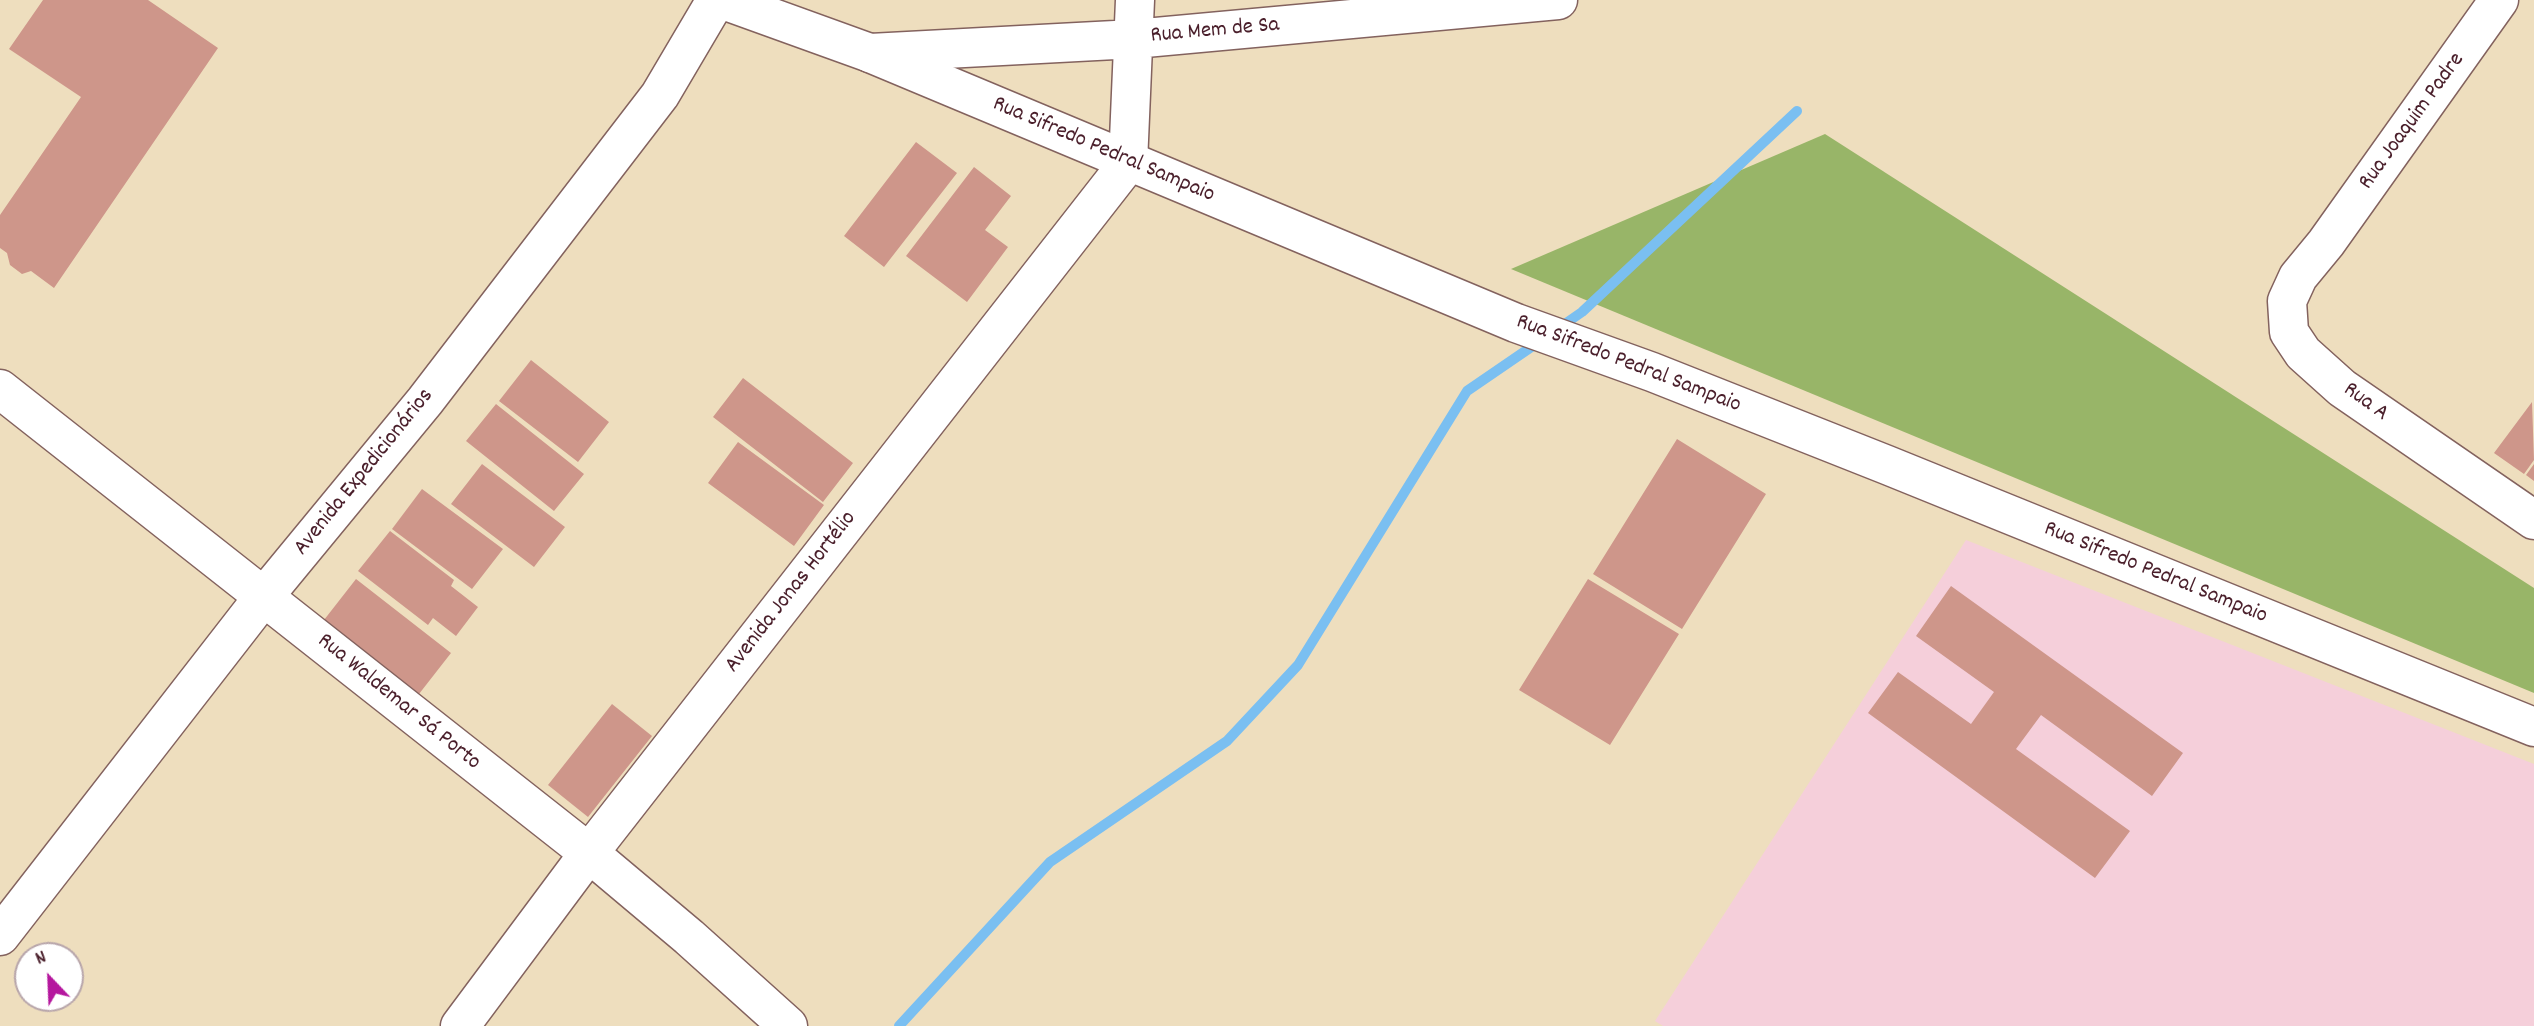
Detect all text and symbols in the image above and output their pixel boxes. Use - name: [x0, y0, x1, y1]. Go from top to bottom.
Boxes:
- street label: Rua Mem de Sa: [1150, 13, 1280, 51]
- street label: Rua Joaquim Padre: [2354, 48, 2472, 196]
- street label: Rua Sifredo Pedral Sampaio: [988, 92, 1218, 210]
- street label: Rua Sifredo Pedral Sampaio: [1512, 309, 1744, 421]
- street label: Rua A: [2337, 377, 2393, 429]
- street label: Avenida Expedicionários: [289, 384, 441, 562]
- street label: Avenida Jonas Hortélio: [720, 507, 864, 679]
- street label: Rua Sifredo Pedral Sampaio: [2039, 517, 2271, 631]
- street label: Rua Waldemar Sá Porto: [311, 628, 485, 778]
- north arrow: [14, 942, 84, 1012]
- text: N: [32, 945, 51, 973]

